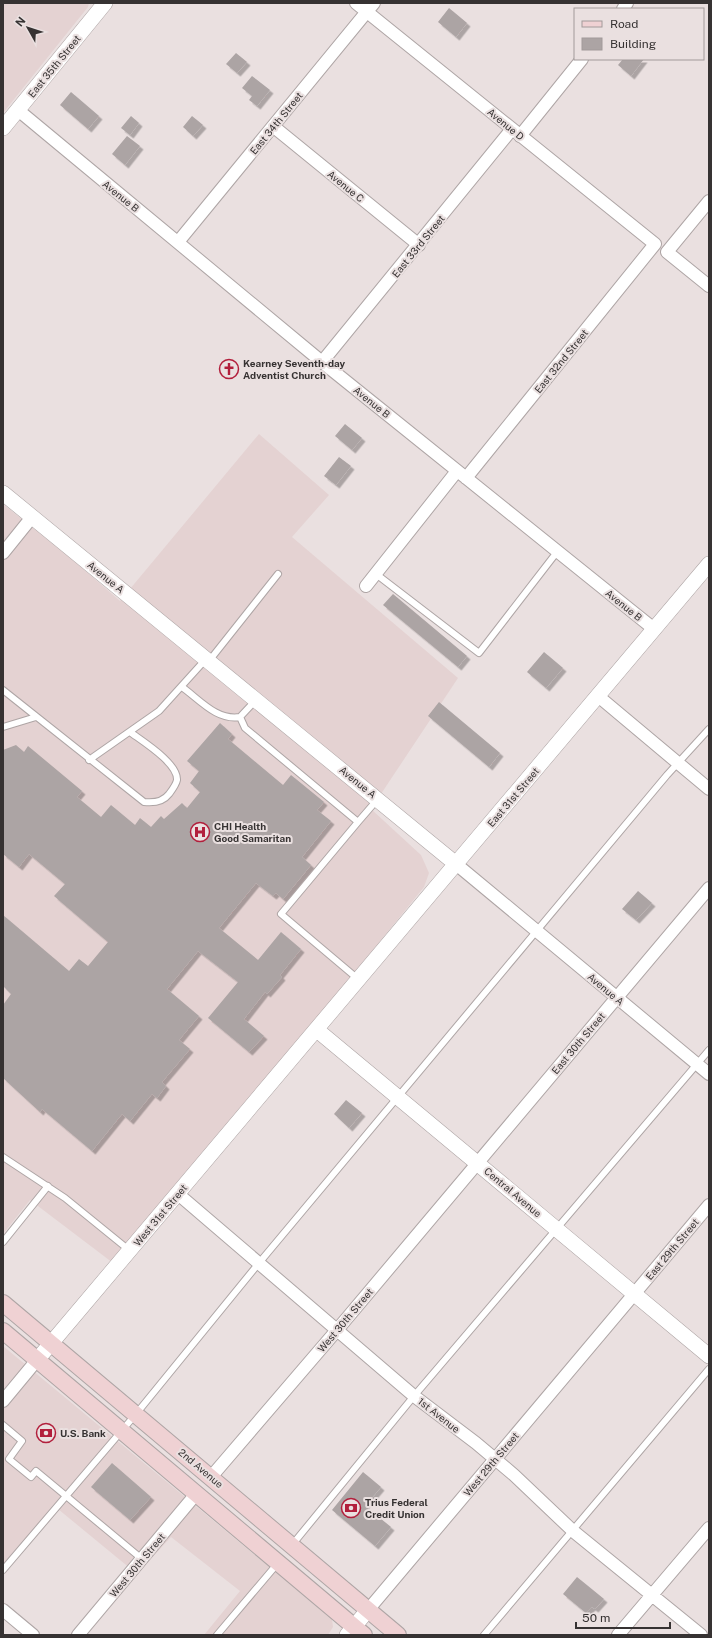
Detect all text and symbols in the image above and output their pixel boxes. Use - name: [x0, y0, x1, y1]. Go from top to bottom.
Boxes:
- north arrow: [8, 8, 48, 48]
- legend: [574, 8, 704, 60]
- text: N: [13, 15, 28, 29]
- text: Road: [610, 17, 638, 31]
- street label: East 35th Street: [25, 32, 83, 100]
- text: Building: [610, 37, 656, 51]
- street label: East 34th Street: [247, 89, 305, 157]
- street label: Avenue D: [485, 106, 527, 142]
- street label: Avenue C: [325, 168, 367, 204]
- street label: Avenue B: [100, 178, 142, 215]
- street label: East 33rd Street: [389, 212, 447, 280]
- street label: East 32nd Street: [532, 327, 590, 395]
- place label: Kearney Seventh-day Adventist Church: [243, 357, 346, 381]
- church icon: Kearney Seventh-day Adventist Church: [218, 358, 240, 380]
- street label: Avenue B: [351, 384, 393, 421]
- street label: Avenue A: [85, 559, 127, 595]
- street label: Avenue B: [603, 587, 645, 624]
- street label: Avenue A: [337, 764, 379, 800]
- street label: East 31st Street: [485, 765, 541, 829]
- place label: CHI Health Good Samaritan: [214, 820, 291, 844]
- hospital icon: CHI Health Good Samaritan: [189, 821, 211, 843]
- street label: Avenue A: [585, 970, 627, 1008]
- street label: East 30th Street: [549, 1010, 607, 1076]
- street label: Central Avenue: [482, 1165, 544, 1220]
- street label: West 31st Street: [131, 1182, 189, 1248]
- street label: East 29th Street: [643, 1216, 701, 1282]
- street label: West 30th Street: [315, 1286, 375, 1354]
- street label: 1st Avenue: [416, 1395, 463, 1435]
- bank icon: U.S. Bank: [35, 1422, 57, 1444]
- place label: U.S. Bank: [60, 1427, 106, 1439]
- street label: West 29th Street: [461, 1430, 521, 1498]
- street label: 2nd Avenue: [176, 1446, 226, 1490]
- place label: Trius Federal Credit Union: [365, 1496, 428, 1520]
- bank icon: Trius Federal Credit Union: [340, 1497, 362, 1519]
- street label: West 30th Street: [107, 1531, 167, 1599]
- scale bar: [576, 1604, 670, 1630]
- text: 50 m: [582, 1611, 610, 1625]

